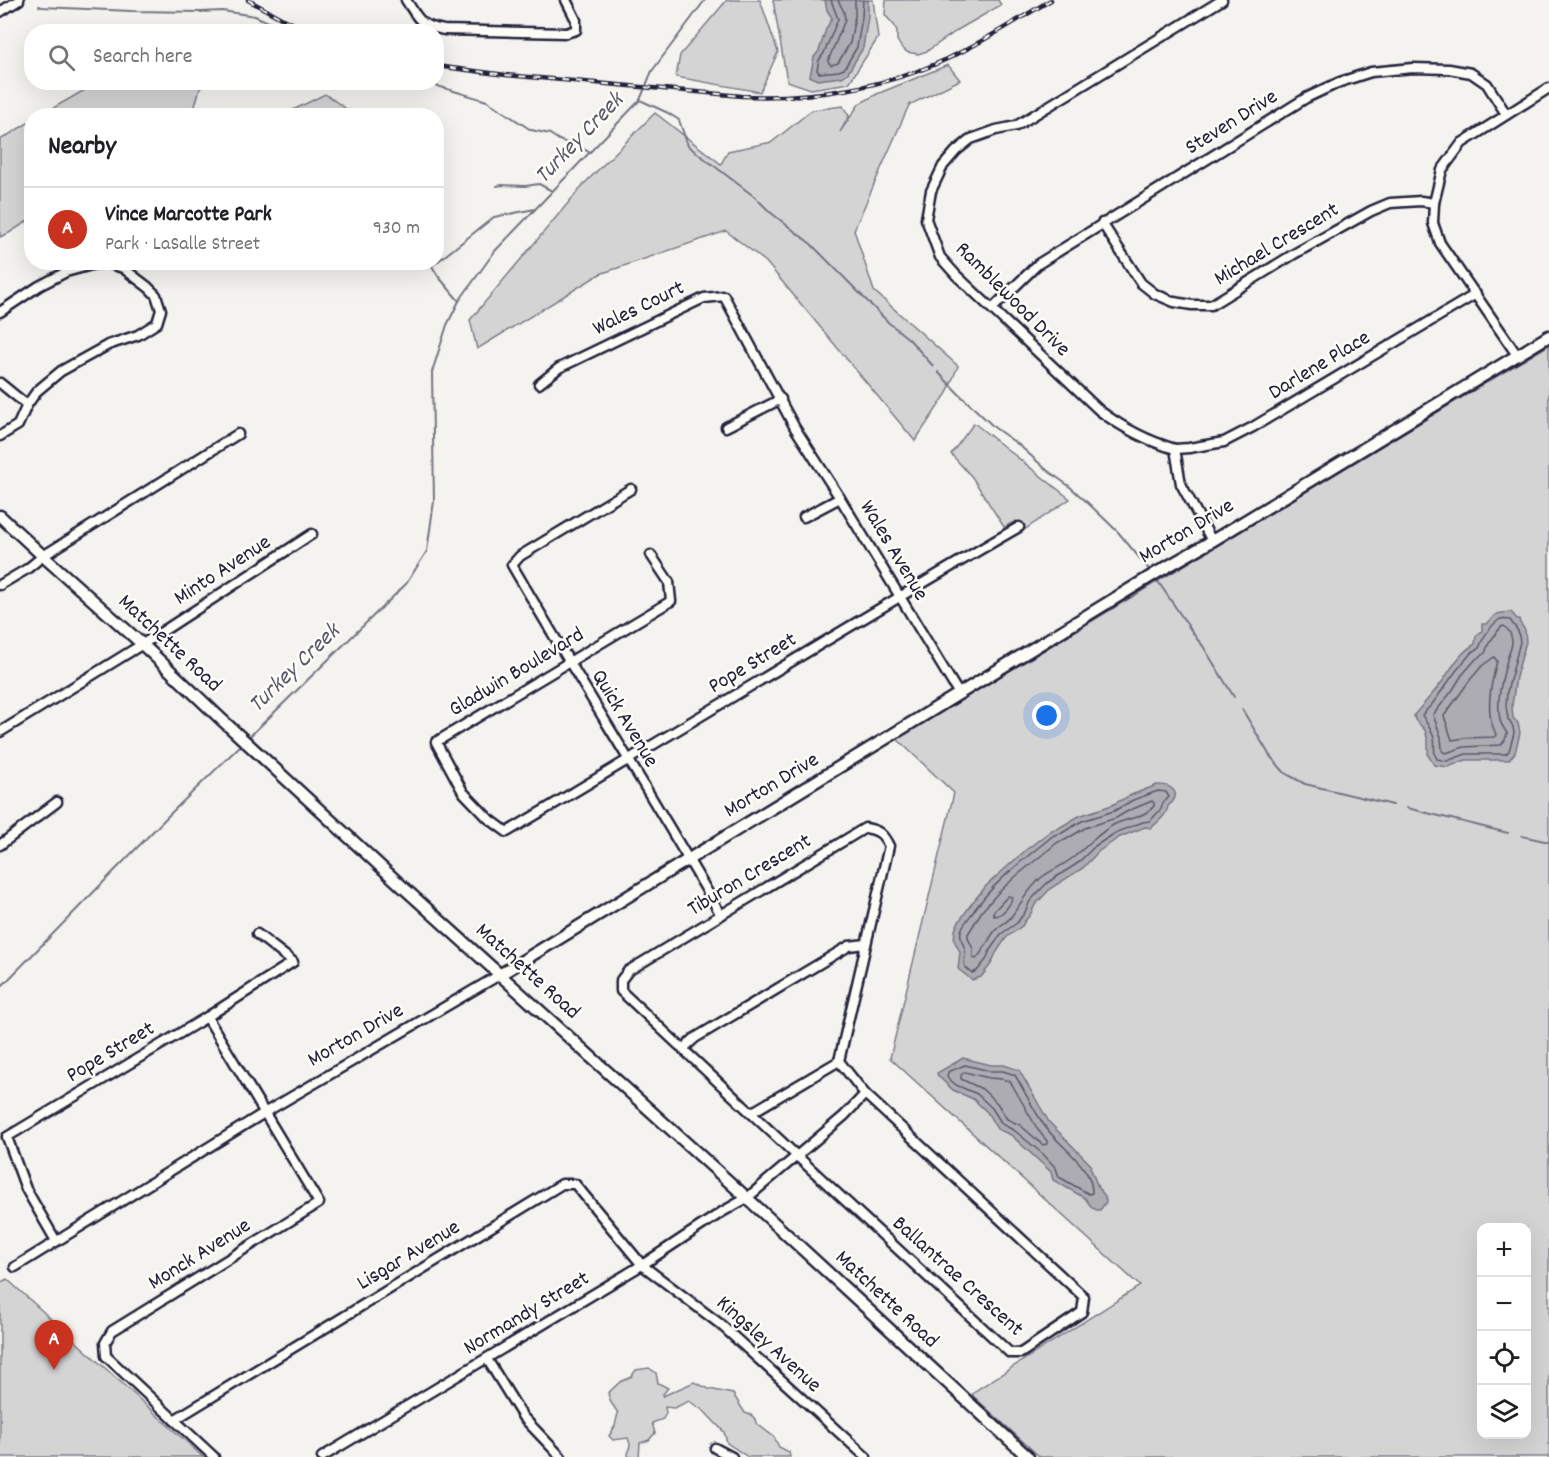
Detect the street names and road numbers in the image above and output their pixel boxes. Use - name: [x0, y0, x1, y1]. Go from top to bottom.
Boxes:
- street label: Steven Drive: [1180, 82, 1284, 164]
- street label: Michael Crescent: [1209, 195, 1345, 295]
- street label: Ramblewood Drive: [947, 235, 1077, 365]
- street label: Wales Court: [588, 273, 690, 345]
- street label: Darlene Place: [1263, 323, 1377, 409]
- street label: Morton Drive: [1133, 491, 1241, 573]
- street label: Wales Avenue: [851, 495, 935, 607]
- street label: Minto Avenue: [168, 528, 278, 614]
- street label: Matchette Road: [110, 588, 228, 700]
- street label: Gladwin Boulevard: [443, 620, 591, 726]
- street label: Pope Street: [703, 625, 803, 703]
- street label: Quick Avenue: [583, 664, 665, 774]
- street label: Morton Drive: [718, 745, 826, 827]
- street label: Tiburon Crescent: [682, 827, 818, 925]
- street label: Matchette Road: [468, 916, 586, 1028]
- street label: Morton Drive: [302, 996, 410, 1076]
- street label: Pope Street: [61, 1014, 161, 1092]
- street label: Ballantrae Crescent: [884, 1209, 1030, 1345]
- street label: Monck Avenue: [143, 1211, 257, 1299]
- street label: Lisgar Avenue: [351, 1213, 467, 1299]
- street label: Matchette Road: [827, 1244, 945, 1356]
- street label: Normandy Street: [458, 1264, 596, 1364]
- street label: Kingsley Avenue: [708, 1289, 828, 1401]

